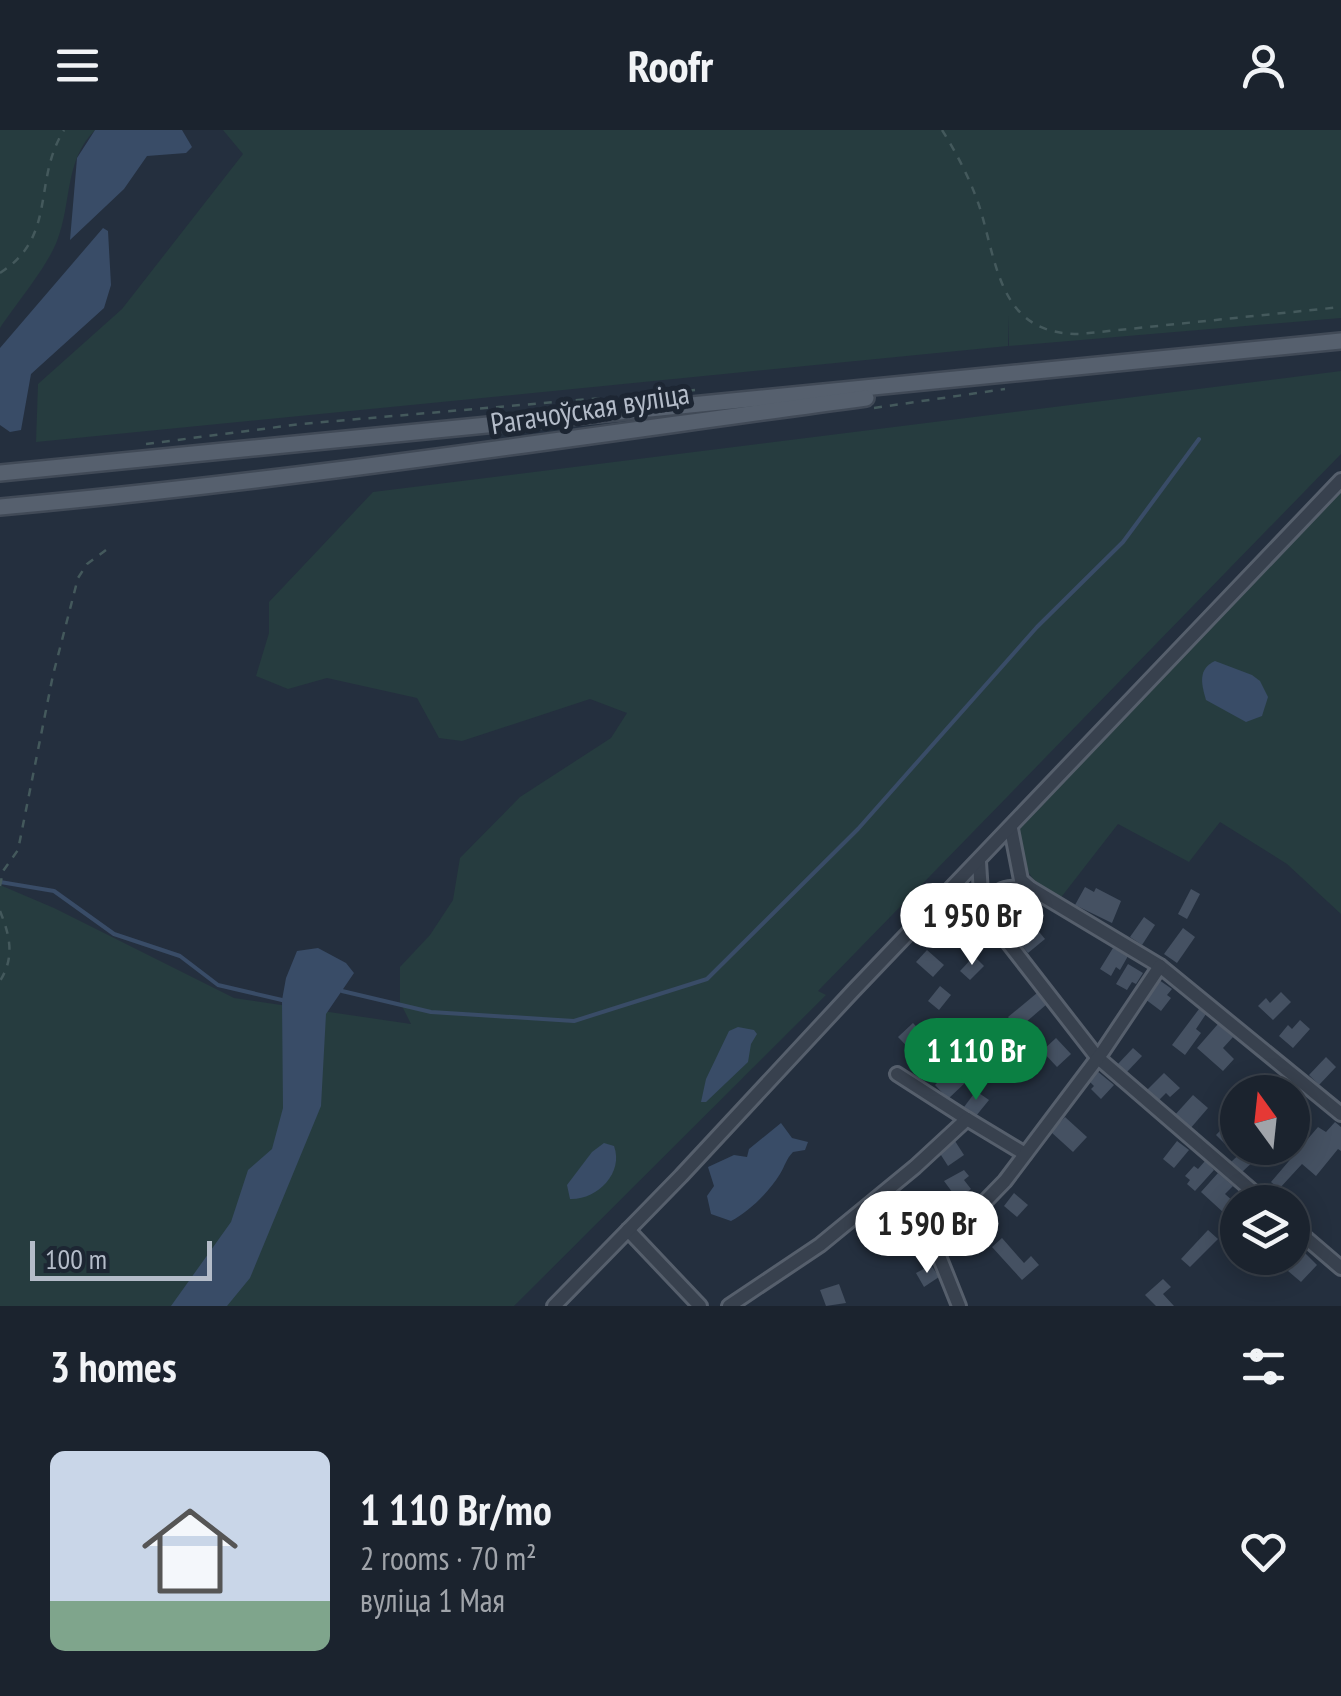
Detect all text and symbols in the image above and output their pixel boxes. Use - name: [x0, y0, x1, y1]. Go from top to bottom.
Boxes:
- text: Roofr: [628, 36, 713, 94]
- icon: menu: [50, 38, 105, 93]
- icon: person: [1236, 38, 1291, 93]
- street label: Рагачоўская вуліца: [488, 373, 692, 442]
- pin: 1 950 Br: [869, 883, 1075, 968]
- text: 1 950 Br: [922, 894, 1022, 936]
- pin: 1 110 Br: [873, 1018, 1079, 1103]
- text: 1 110 Br: [926, 1029, 1026, 1071]
- north arrow: [1220, 1075, 1310, 1165]
- map controls: [1220, 1075, 1310, 1275]
- button: layers: [1220, 1185, 1310, 1275]
- pin: 1 590 Br: [824, 1191, 1030, 1276]
- text: 1 590 Br: [877, 1202, 977, 1244]
- scale bar: [30, 1236, 212, 1280]
- text: 100 m: [45, 1240, 107, 1277]
- text: 3 homes: [50, 1339, 177, 1394]
- icon: filters: [1236, 1339, 1291, 1394]
- text: 1 110 Br/mo: [360, 1482, 552, 1537]
- icon: home: [130, 1491, 250, 1611]
- icon: heart: [1236, 1524, 1291, 1579]
- text: 2 rooms · 70 m²: [360, 1537, 537, 1579]
- text: вуліца 1 Мая: [360, 1579, 505, 1621]

